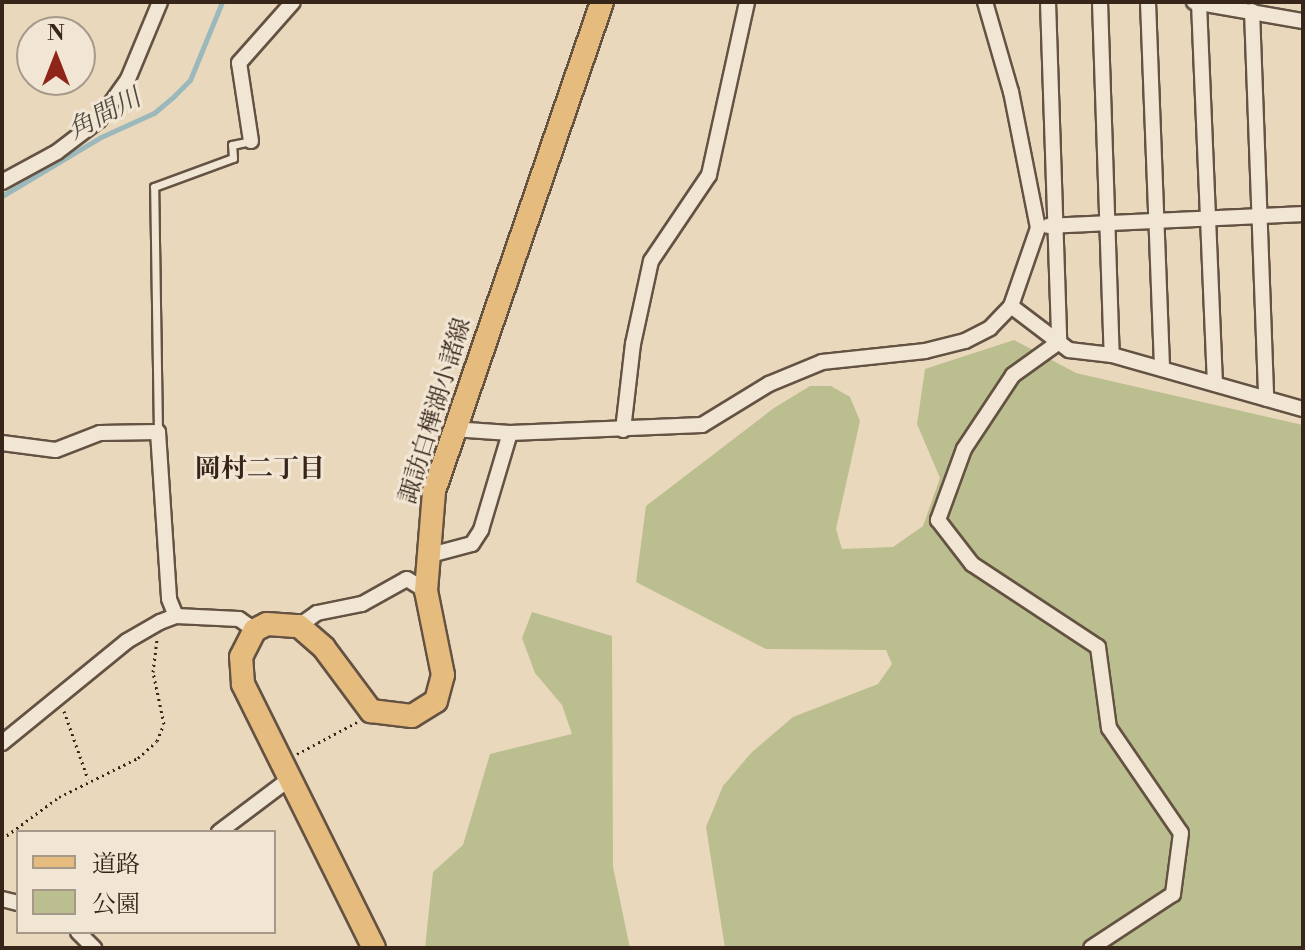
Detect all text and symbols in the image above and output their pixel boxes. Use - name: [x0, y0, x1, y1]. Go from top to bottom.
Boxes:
- north arrow: [16, 16, 96, 96]
- text: N: [47, 20, 65, 47]
- water label: 角間川: [63, 83, 147, 147]
- street label: 諏訪白樺湖小諸線: [394, 315, 478, 507]
- district label: 岡村二丁目: [195, 454, 325, 486]
- legend: [16, 830, 276, 934]
- text: 道路: [92, 850, 140, 880]
- text: 公園: [92, 890, 140, 920]

